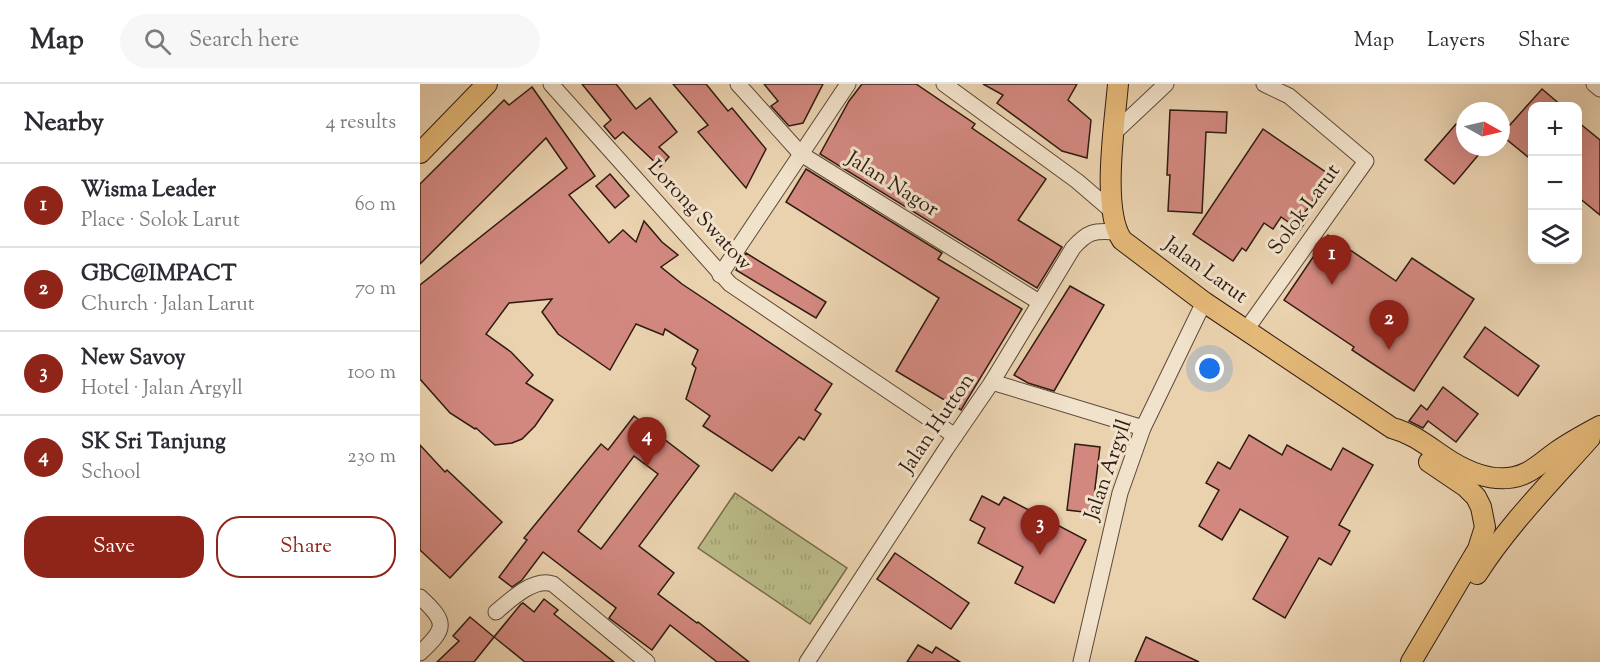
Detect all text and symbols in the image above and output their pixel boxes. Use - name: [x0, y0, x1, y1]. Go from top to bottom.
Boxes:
- search box: [120, 14, 540, 68]
- text: Map: [30, 21, 84, 61]
- icon: search: [141, 25, 174, 58]
- text: Search here: [189, 25, 299, 57]
- text: Map: [1354, 26, 1394, 56]
- text: Layers: [1427, 26, 1485, 56]
- text: Share: [1518, 26, 1570, 56]
- north arrow: [1456, 102, 1510, 156]
- map controls: [1528, 102, 1582, 264]
- button: +: [1528, 102, 1582, 156]
- text: Nearby: [24, 105, 104, 142]
- text: 4 results: [325, 109, 396, 138]
- street label: Jalan Nagor: [839, 144, 944, 225]
- street label: Lorong Swatow: [640, 154, 759, 278]
- button: −: [1528, 156, 1582, 210]
- street label: Solok Larut: [1262, 158, 1348, 262]
- text: Wisma Leader: [81, 175, 216, 207]
- text: 1: [40, 191, 47, 220]
- text: 60 m: [355, 191, 396, 220]
- text: Place · Solok Larut: [81, 207, 240, 236]
- button: layers: [1528, 210, 1582, 264]
- street label: Jalan Larut: [1156, 230, 1253, 312]
- pin: 1: [1312, 236, 1352, 285]
- text: GBC@IMPACT: [81, 259, 237, 291]
- text: 2: [39, 275, 48, 304]
- text: 70 m: [355, 275, 396, 304]
- text: Church · Jalan Larut: [81, 291, 255, 320]
- pin: 2: [1370, 300, 1408, 350]
- text: New Savoy: [81, 343, 185, 375]
- your location: [1195, 354, 1224, 383]
- text: 3: [39, 359, 48, 388]
- text: 100 m: [347, 359, 396, 388]
- street label: Jalan Hutton: [893, 368, 983, 481]
- text: Hotel · Jalan Argyll: [81, 375, 243, 404]
- street label: Jalan Argyll: [1077, 415, 1140, 525]
- pin: 4: [628, 418, 666, 467]
- text: SK Sri Tanjung: [81, 427, 226, 459]
- text: 4: [38, 443, 49, 472]
- text: 230 m: [347, 443, 396, 472]
- text: School: [81, 459, 141, 488]
- pin: 3: [1020, 506, 1060, 555]
- button: Save: [24, 516, 204, 578]
- button: Share: [216, 516, 396, 578]

